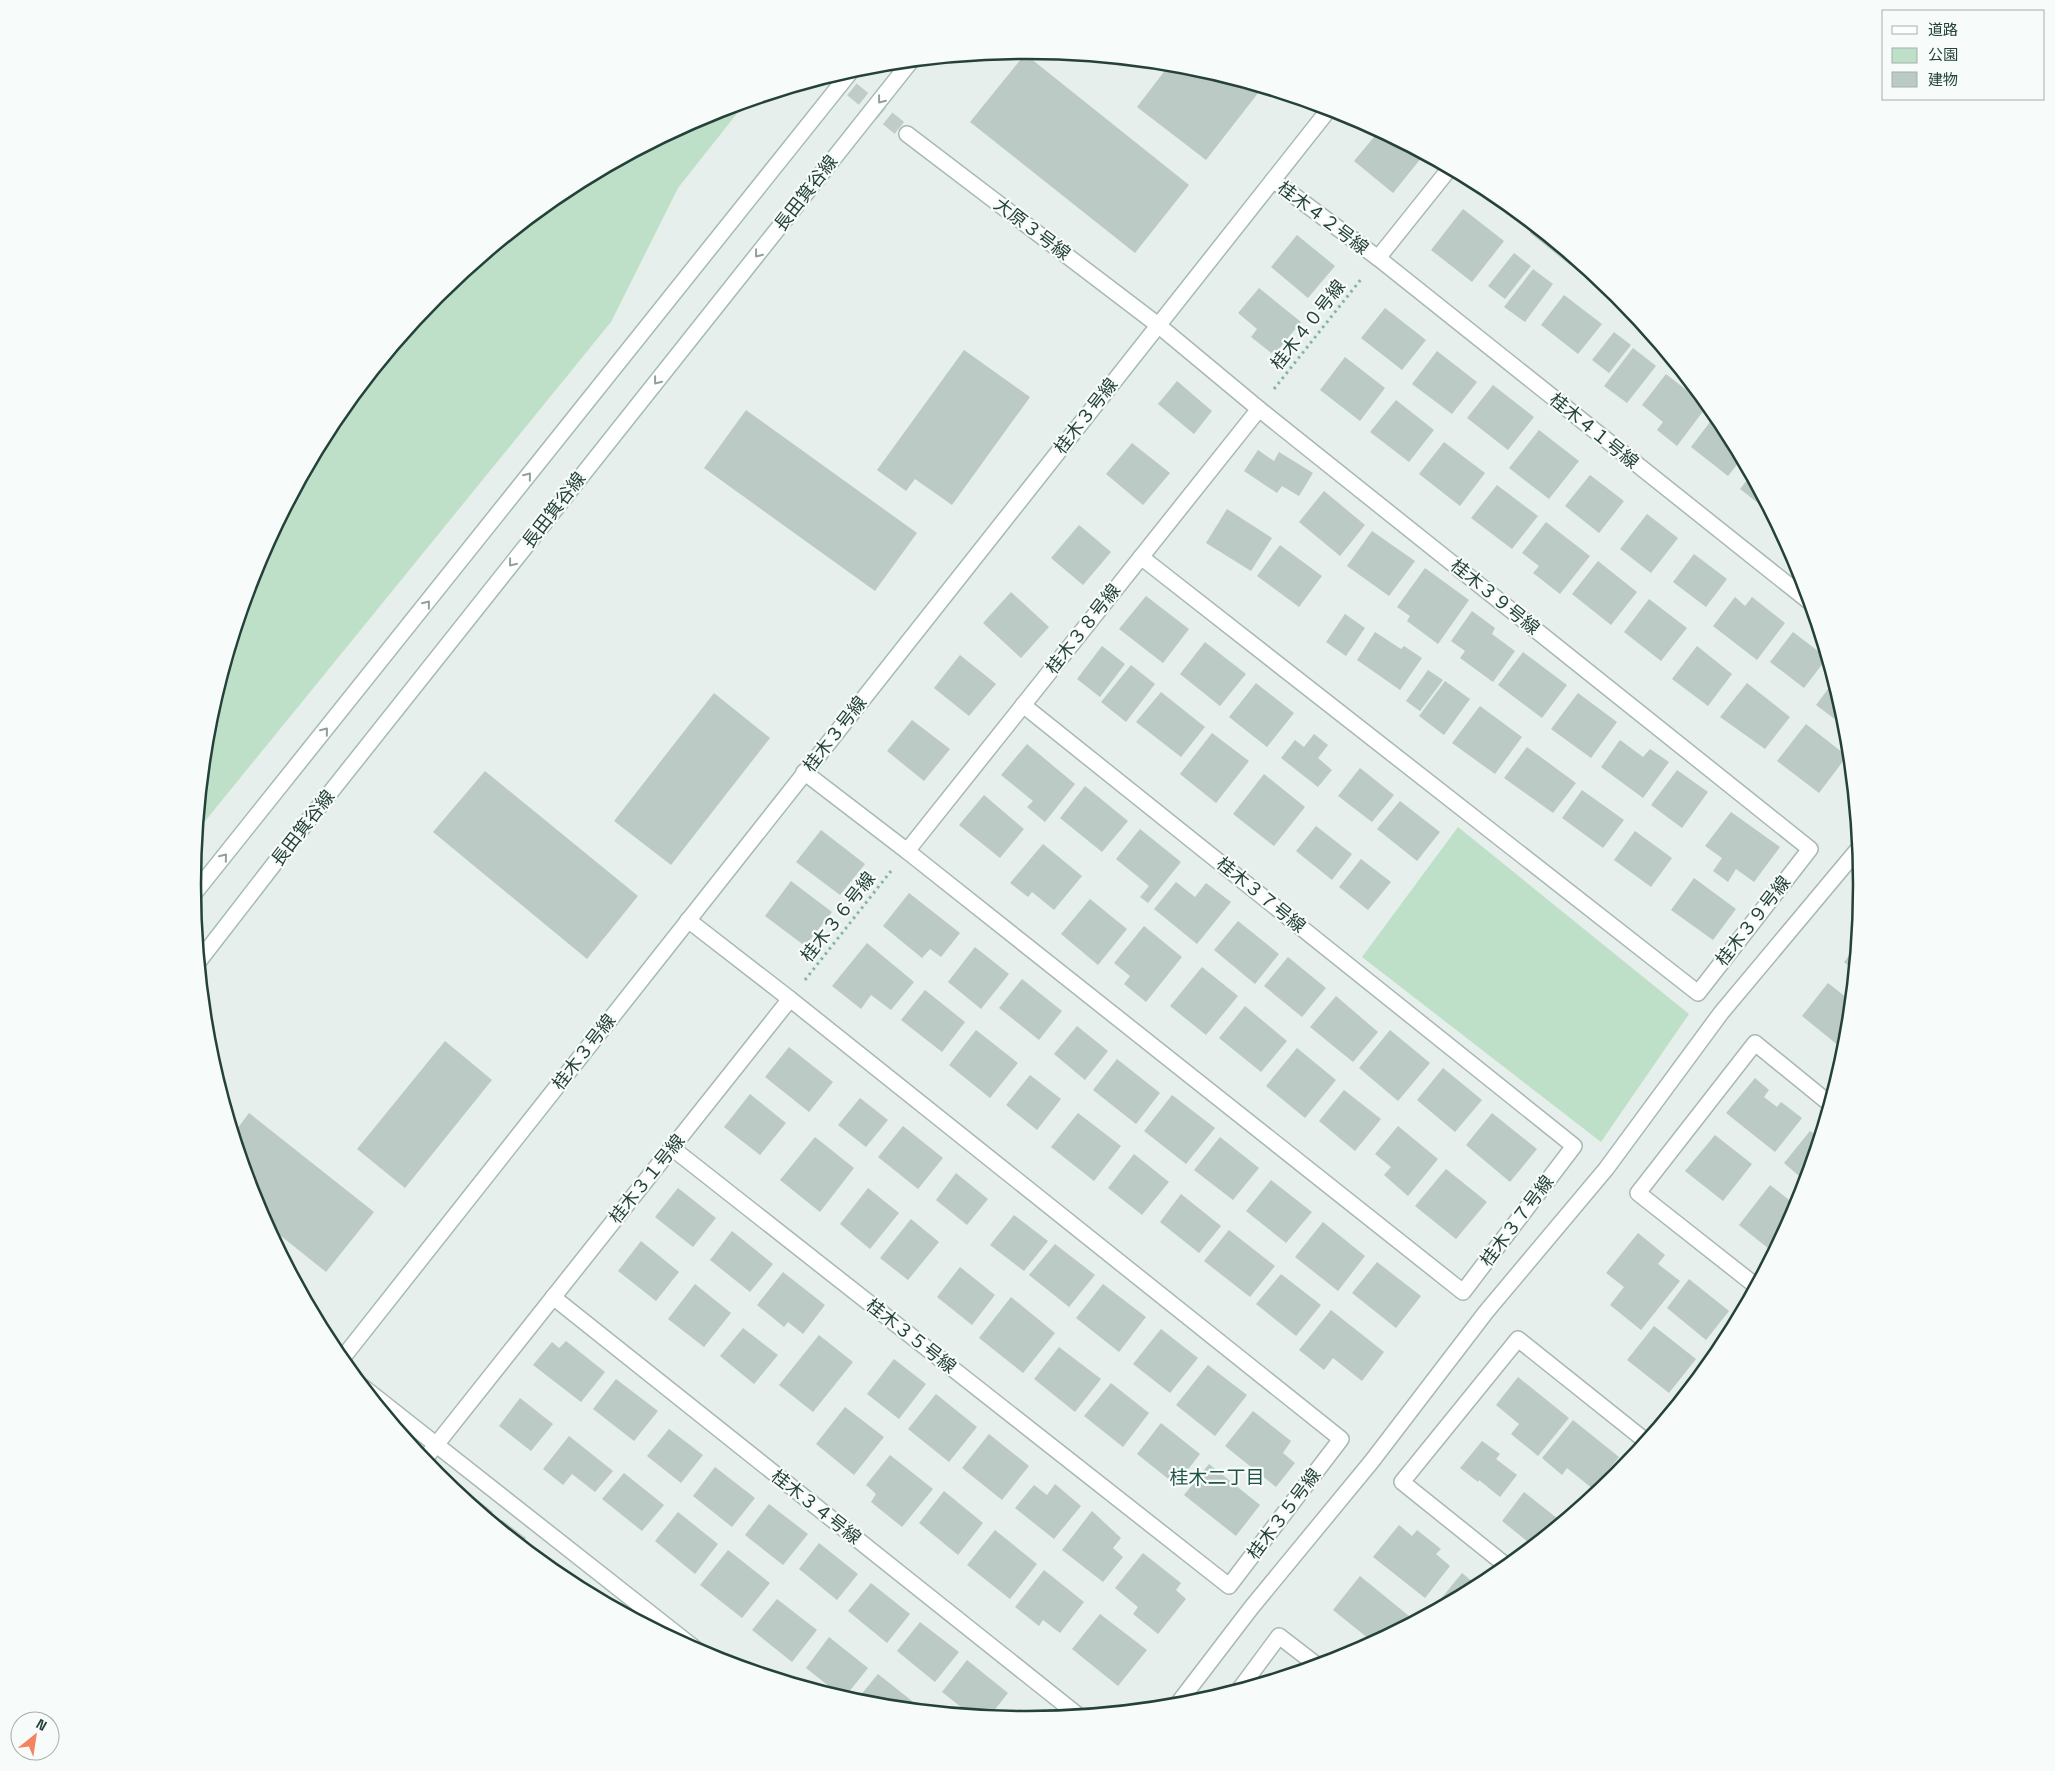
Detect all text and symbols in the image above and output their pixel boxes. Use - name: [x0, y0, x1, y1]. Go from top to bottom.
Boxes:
- legend: [1882, 10, 2045, 100]
- text: 道路: [1928, 20, 1958, 39]
- text: 公園: [1928, 45, 1958, 64]
- text: 建物: [1928, 70, 1958, 89]
- one-way arrow: [877, 94, 886, 103]
- street label: 長田箕谷線: [769, 150, 842, 235]
- street label: 桂木４２号線: [1273, 176, 1373, 259]
- street label: 大原３号線: [989, 192, 1075, 265]
- one-way arrow: [755, 248, 763, 257]
- street label: 桂木４０号線: [1265, 275, 1350, 374]
- street label: 桂木３号線: [1049, 373, 1122, 458]
- one-way arrow: [653, 376, 662, 385]
- street label: 桂木４１号線: [1545, 388, 1644, 474]
- street label: 長田箕谷線: [517, 467, 590, 552]
- one-way arrow: [522, 473, 531, 482]
- street label: 桂木３９号線: [1446, 554, 1545, 640]
- one-way arrow: [509, 558, 518, 567]
- street label: 桂木３８号線: [1040, 579, 1125, 678]
- one-way arrow: [421, 600, 430, 609]
- street label: 桂木３号線: [798, 691, 871, 776]
- one-way arrow: [320, 728, 328, 737]
- street label: 長田箕谷線: [266, 785, 339, 870]
- street label: 桂木３７号線: [1212, 852, 1311, 938]
- one-way arrow: [218, 854, 227, 863]
- street label: 桂木３６号線: [795, 867, 880, 966]
- street label: 桂木３９号線: [1710, 871, 1795, 970]
- street label: 桂木３号線: [547, 1009, 620, 1094]
- street label: 桂木３１号線: [604, 1129, 690, 1228]
- street label: 桂木３７号線: [1475, 1171, 1558, 1271]
- street label: 桂木３５号線: [862, 1293, 961, 1378]
- street label: 桂木３４号線: [767, 1464, 866, 1549]
- street label: 桂木３５号線: [1242, 1464, 1325, 1564]
- district label: 桂木二丁目: [1169, 1465, 1265, 1490]
- north arrow: [10, 1711, 60, 1761]
- text: N: [33, 1715, 50, 1735]

